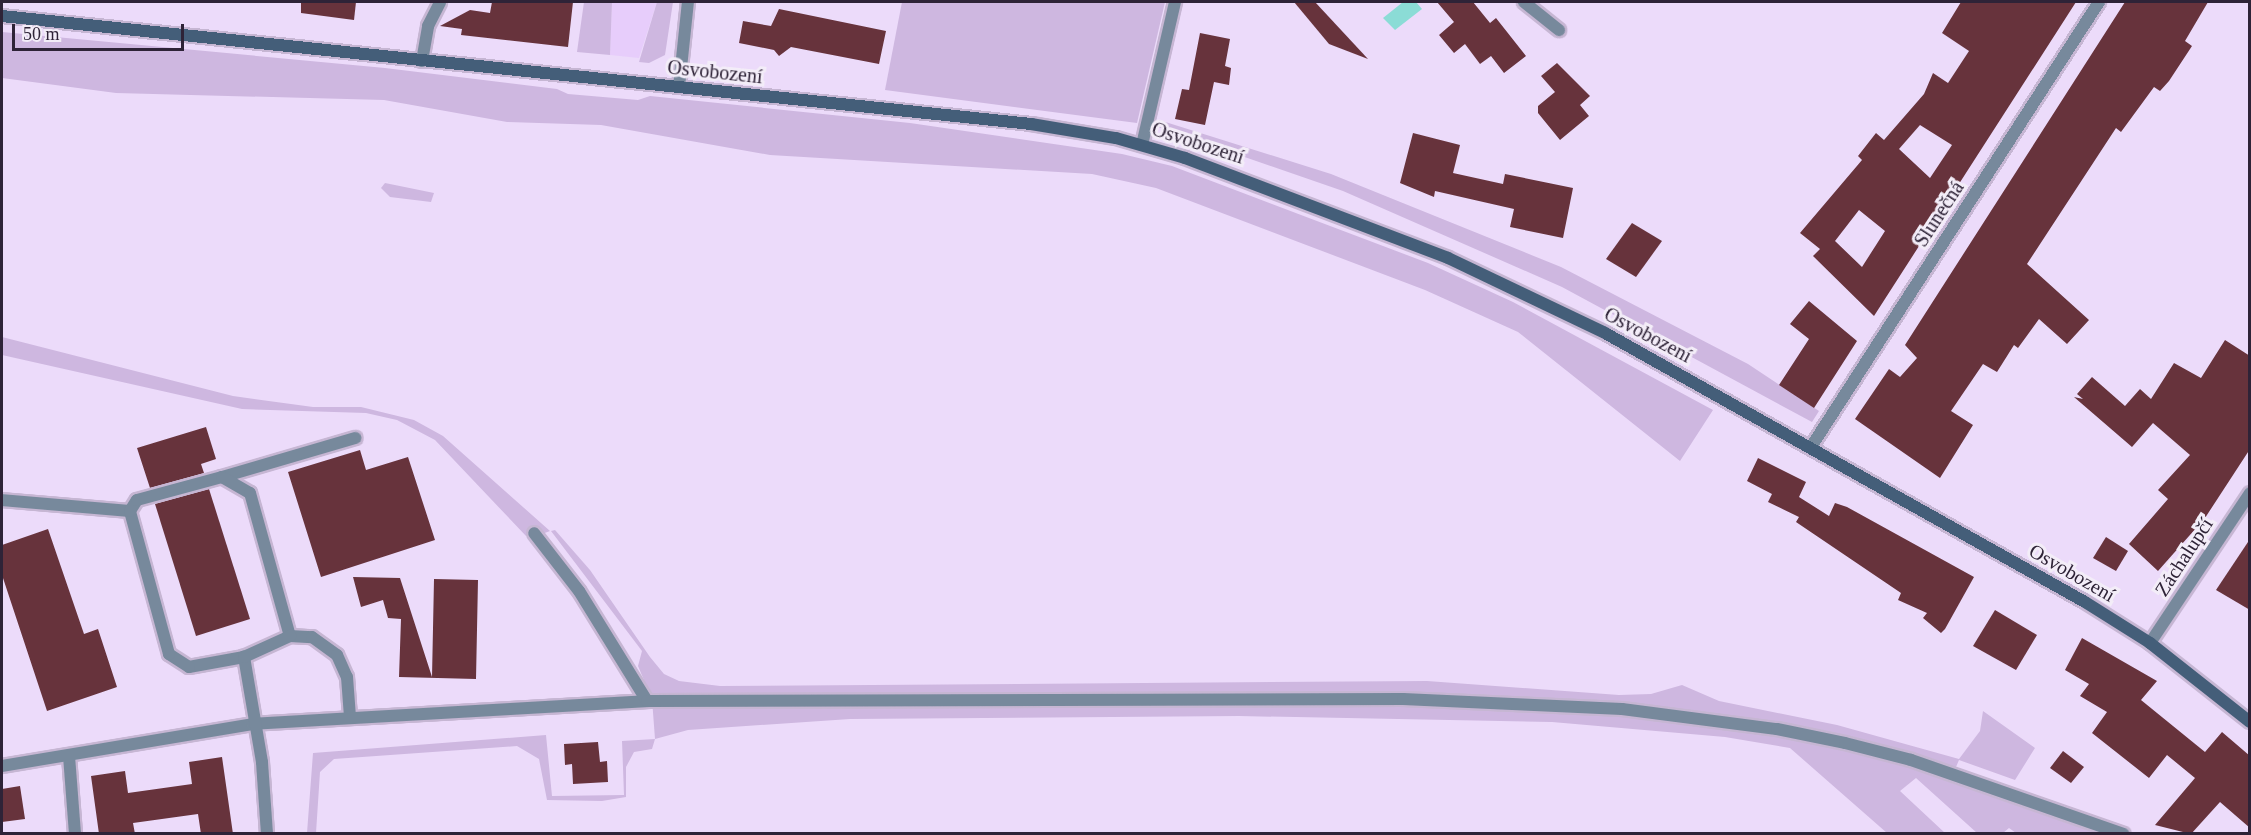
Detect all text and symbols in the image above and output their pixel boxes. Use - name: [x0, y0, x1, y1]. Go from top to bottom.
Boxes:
- scale bar: [15, 12, 188, 50]
- text: 50 m: [23, 24, 60, 44]
- street label: Osvobození: [666, 55, 764, 89]
- street label: Osvobození: [1149, 117, 1247, 169]
- street label: Slunečná: [1909, 177, 1969, 251]
- street label: Osvobození: [1600, 302, 1696, 368]
- street label: Záchalupčí: [2150, 513, 2218, 601]
- street label: Osvobození: [2025, 539, 2119, 607]

